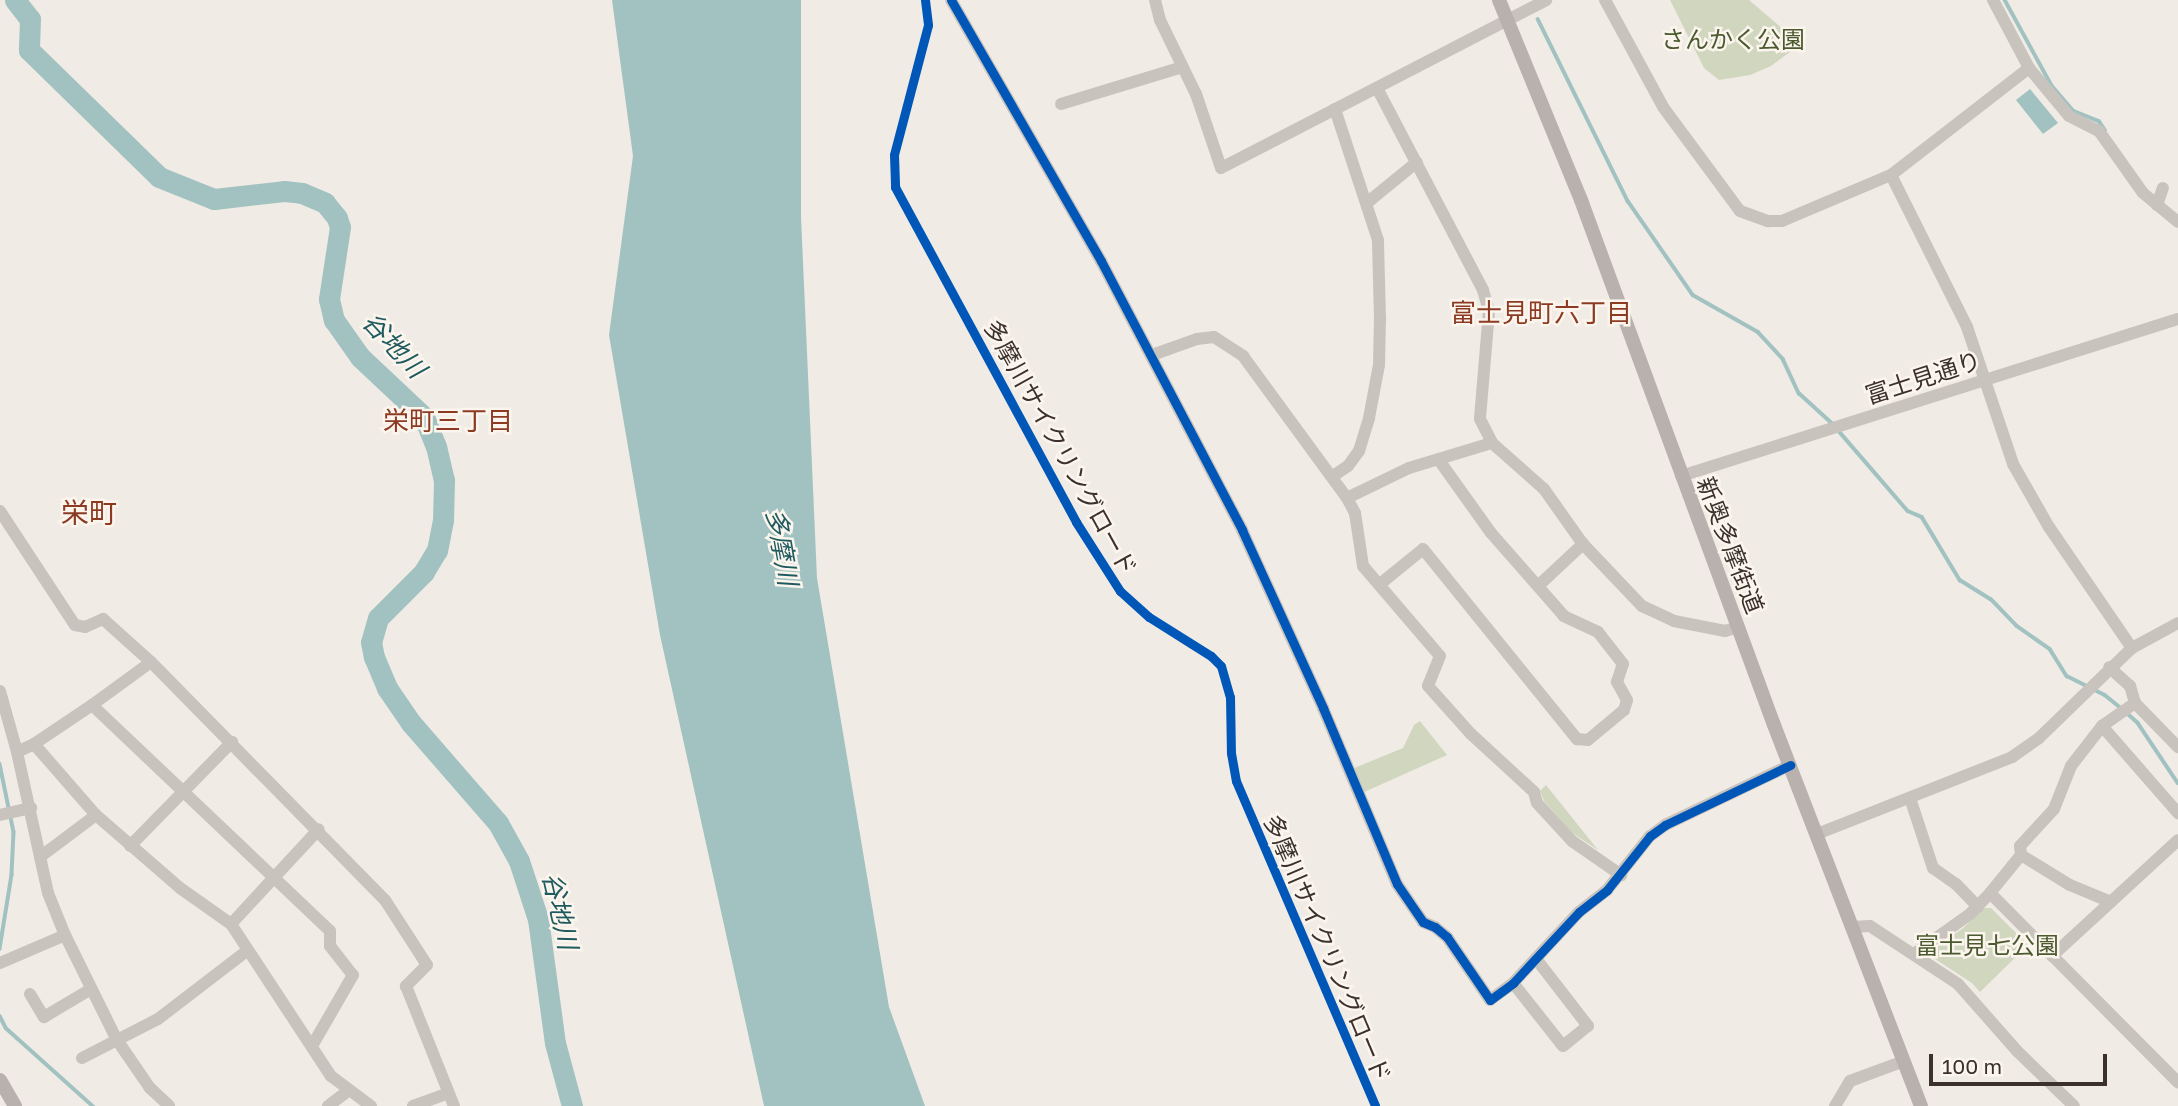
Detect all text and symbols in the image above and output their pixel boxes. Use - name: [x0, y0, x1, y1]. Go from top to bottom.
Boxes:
- park label: さんかく公園: [1661, 25, 1805, 53]
- district label: 富士見町六丁目: [1450, 297, 1632, 329]
- water label: 谷地川: [356, 306, 432, 384]
- street label: 多摩川サイクリングロード: [979, 314, 1143, 580]
- street label: 富士見通り: [1861, 345, 1985, 409]
- district label: 栄町三丁目: [383, 405, 513, 437]
- street label: 新奥多摩街道: [1692, 473, 1770, 617]
- district label: 栄町: [61, 496, 117, 530]
- water label: 多摩川: [760, 506, 804, 588]
- street label: 多摩川サイクリングロード: [1258, 810, 1398, 1086]
- water label: 谷地川: [536, 869, 584, 953]
- park label: 富士見七公園: [1915, 931, 2059, 959]
- scale bar: [1933, 1040, 2112, 1084]
- text: 100 m: [1942, 1053, 2002, 1079]

